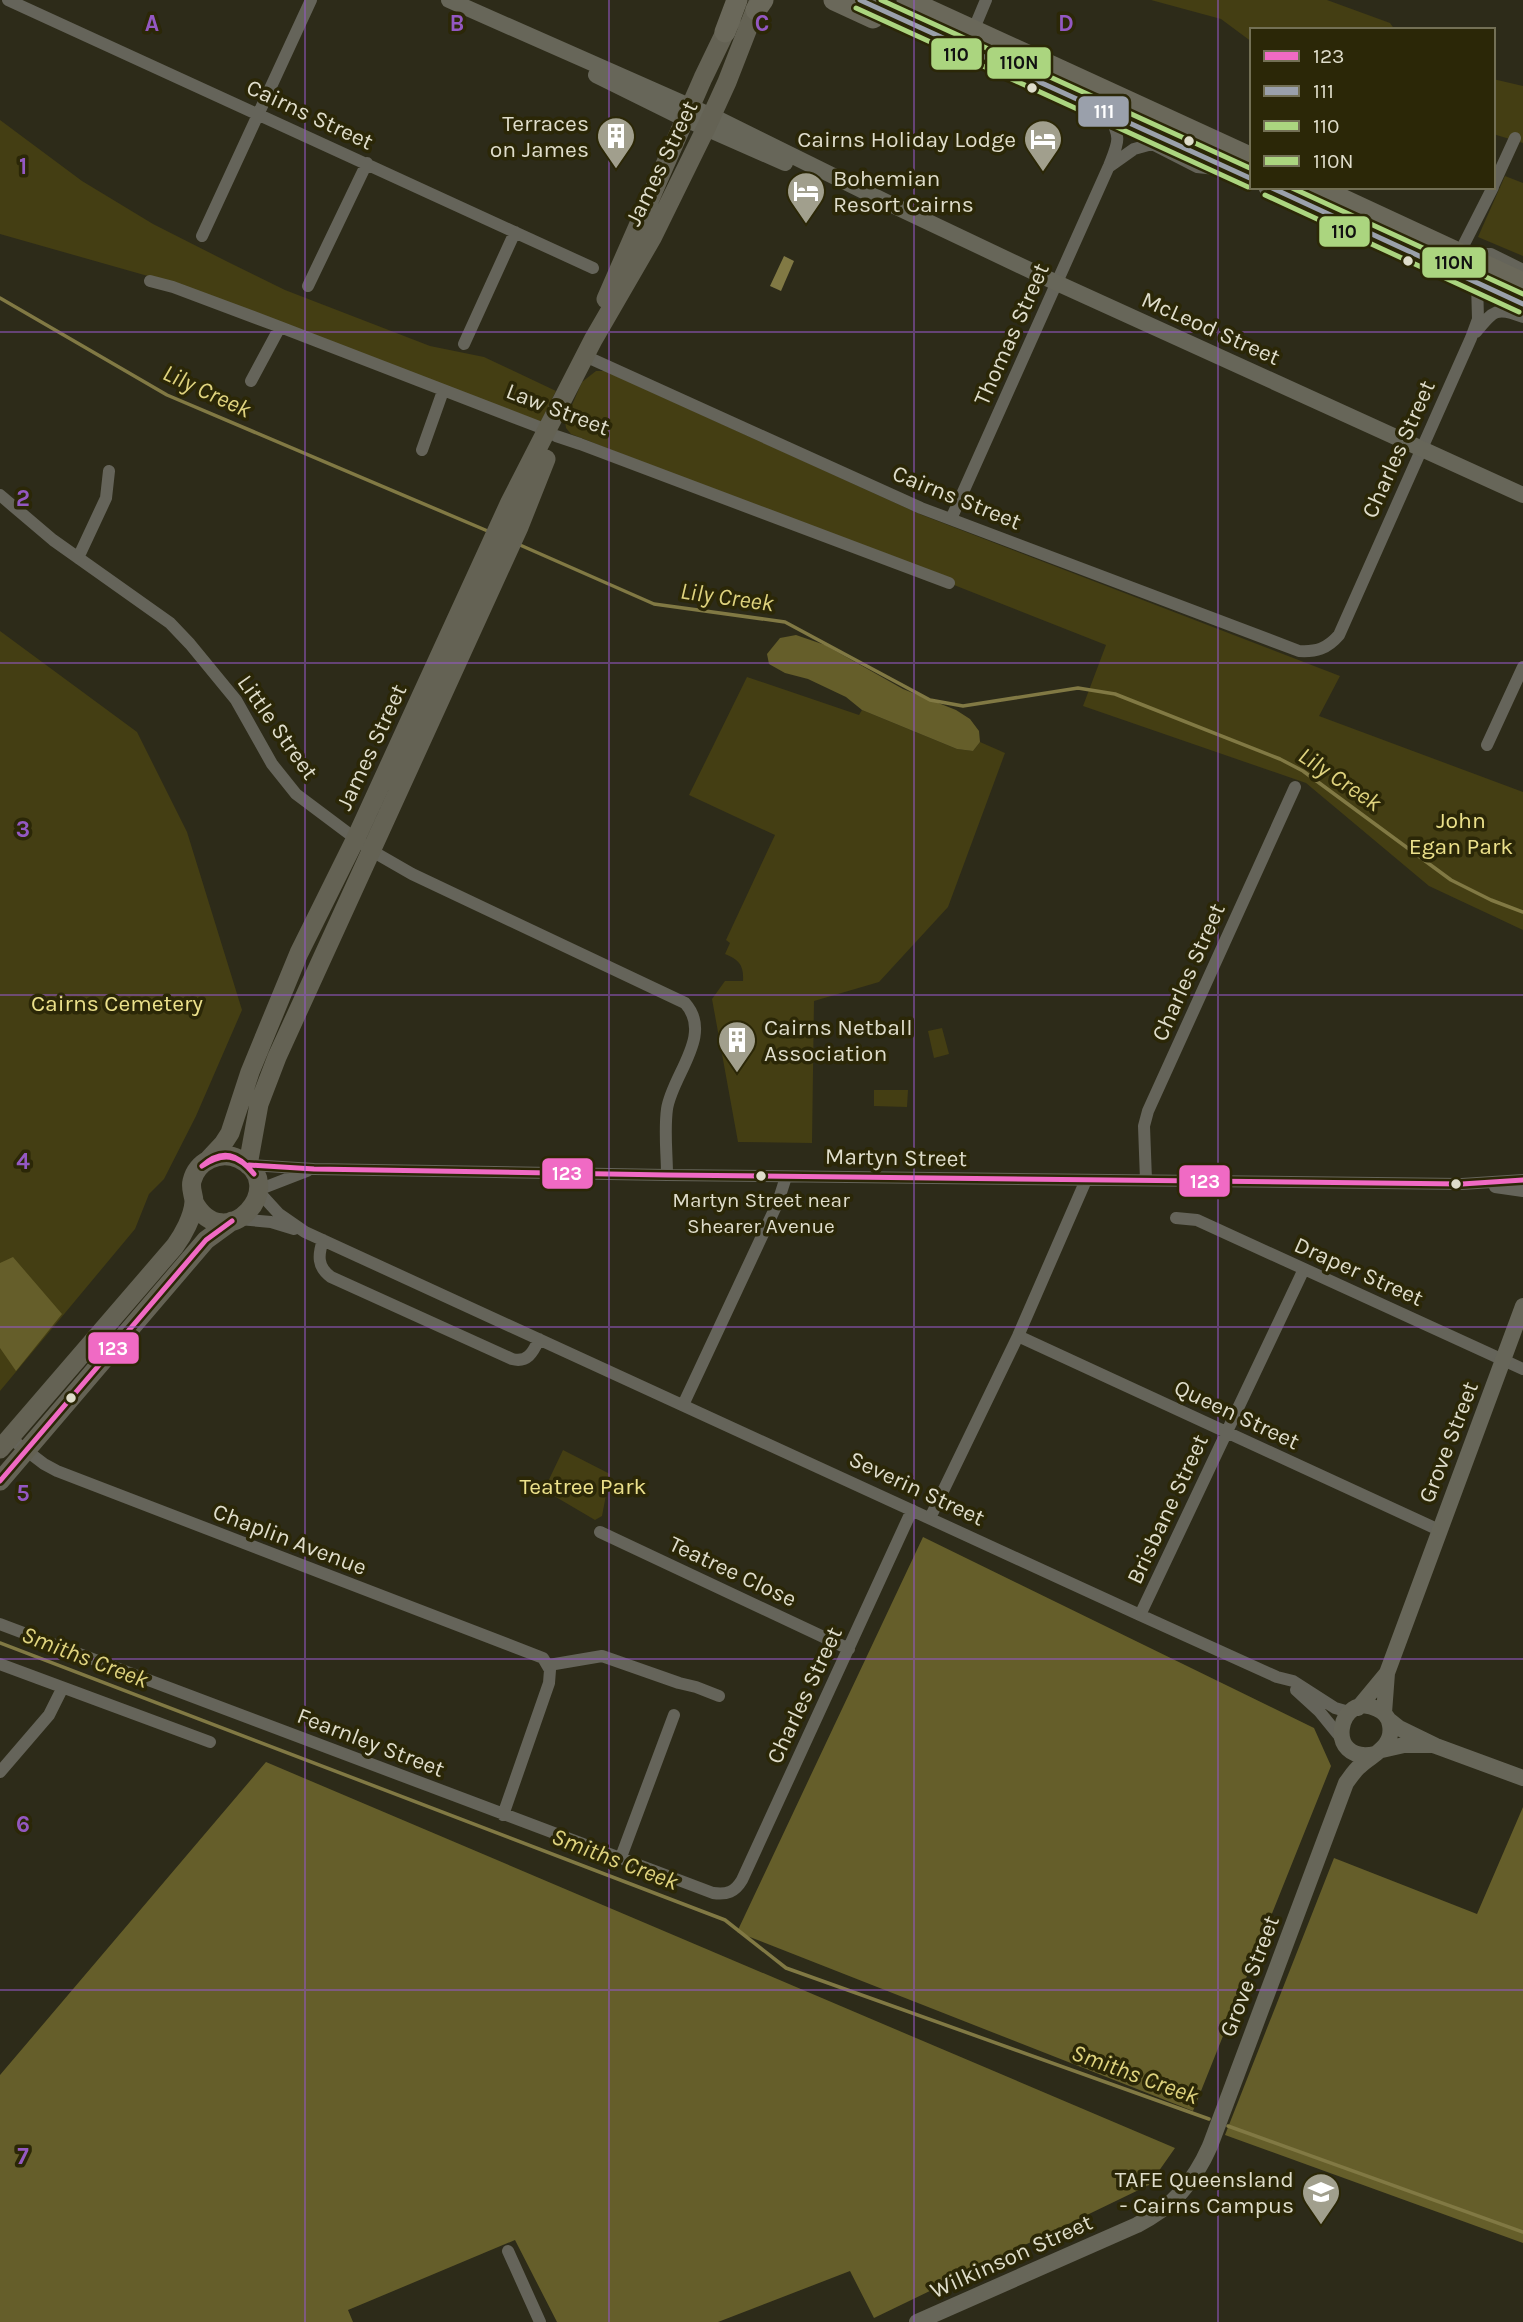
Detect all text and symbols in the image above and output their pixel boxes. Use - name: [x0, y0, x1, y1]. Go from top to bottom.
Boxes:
- text: A: [145, 10, 159, 37]
- text: B: [450, 10, 464, 37]
- text: C: [755, 10, 769, 37]
- text: D: [1058, 10, 1074, 37]
- legend: [1250, 28, 1495, 189]
- line badge: 110: [930, 37, 983, 71]
- text: 110: [943, 44, 969, 66]
- text: 123: [1313, 44, 1345, 68]
- line badge: 110N: [986, 46, 1052, 80]
- text: 110N: [999, 52, 1039, 74]
- street label: Cairns Street: [242, 73, 378, 156]
- text: 111: [1313, 79, 1334, 103]
- unlabelled marker: [1025, 81, 1039, 95]
- line badge: 111: [1077, 95, 1130, 128]
- street label: James Street: [620, 96, 704, 230]
- text: 111: [1094, 101, 1114, 123]
- place label: Terraces on James: [490, 110, 589, 163]
- text: 110: [1313, 114, 1339, 138]
- building icon: Terraces on James: [595, 115, 637, 170]
- hotel icon: Cairns Holiday Lodge: [1022, 118, 1064, 173]
- place label: Cairns Holiday Lodge: [797, 126, 1016, 153]
- unlabelled marker: [1182, 134, 1196, 148]
- text: 110N: [1313, 149, 1354, 173]
- text: 1: [19, 153, 27, 180]
- place label: Bohemian Resort Cairns: [833, 165, 974, 218]
- hotel icon: Bohemian Resort Cairns: [785, 170, 827, 225]
- line badge: 110: [1318, 215, 1371, 248]
- text: 110: [1331, 221, 1357, 243]
- line badge: 110N: [1421, 246, 1487, 279]
- text: 110N: [1434, 252, 1474, 274]
- unlabelled marker: [1401, 254, 1415, 268]
- street label: Thomas Street: [968, 259, 1055, 410]
- street label: McLeod Street: [1137, 286, 1285, 371]
- water label: Lily Creek: [158, 358, 256, 424]
- street label: Charles Street: [1356, 376, 1441, 522]
- street label: Law Street: [502, 377, 614, 442]
- street label: Cairns Street: [888, 459, 1025, 536]
- text: 2: [16, 485, 30, 512]
- water label: Lily Creek: [678, 577, 776, 618]
- street label: Little Street: [232, 670, 324, 785]
- street label: James Street: [330, 680, 413, 815]
- water label: Lily Creek: [1293, 741, 1388, 817]
- park label: John Egan Park: [1409, 807, 1513, 860]
- text: 3: [16, 816, 30, 843]
- street label: Charles Street: [1146, 899, 1231, 1045]
- park label: Cairns Cemetery: [31, 990, 203, 1017]
- place label: Cairns Netball Association: [764, 1014, 913, 1067]
- building icon: Cairns Netball Association: [716, 1019, 758, 1074]
- street label: Martyn Street: [825, 1143, 968, 1172]
- text: 4: [16, 1148, 30, 1175]
- line badge: 123: [541, 1157, 594, 1190]
- text: 123: [552, 1163, 582, 1185]
- line badge: 123: [1178, 1164, 1231, 1198]
- marker: Martyn Street near Shearer Avenue: [754, 1169, 768, 1183]
- text: 123: [1190, 1171, 1220, 1193]
- unlabelled marker: [1449, 1177, 1463, 1191]
- place label: Martyn Street near Shearer Avenue: [672, 1188, 850, 1238]
- street label: Draper Street: [1290, 1231, 1428, 1312]
- line badge: 123: [87, 1331, 140, 1365]
- text: 123: [98, 1338, 128, 1360]
- street label: Queen Street: [1170, 1374, 1304, 1455]
- street label: Grove Street: [1413, 1377, 1484, 1507]
- unlabelled marker: [64, 1391, 78, 1405]
- street label: Brisbane Street: [1121, 1430, 1214, 1588]
- street label: Severin Street: [845, 1445, 989, 1532]
- park label: Teatree Park: [520, 1473, 647, 1500]
- text: 5: [16, 1480, 30, 1507]
- street label: Chaplin Avenue: [209, 1498, 370, 1581]
- street label: Teatree Close: [665, 1530, 801, 1613]
- water label: Smiths Creek: [18, 1620, 153, 1694]
- street label: Charles Street: [761, 1622, 848, 1768]
- street label: Fearnley Street: [293, 1702, 449, 1783]
- text: 6: [16, 1811, 30, 1838]
- water label: Smiths Creek: [548, 1822, 683, 1896]
- street label: Grove Street: [1214, 1911, 1285, 2041]
- water label: Smiths Creek: [1068, 2038, 1203, 2110]
- text: 7: [17, 2143, 29, 2170]
- place label: TAFE Queensland - Cairns Campus: [1115, 2166, 1294, 2219]
- school or university icon: TAFE Queensland - Cairns Campus: [1300, 2171, 1342, 2226]
- street label: Wilkinson Street: [926, 2208, 1097, 2304]

